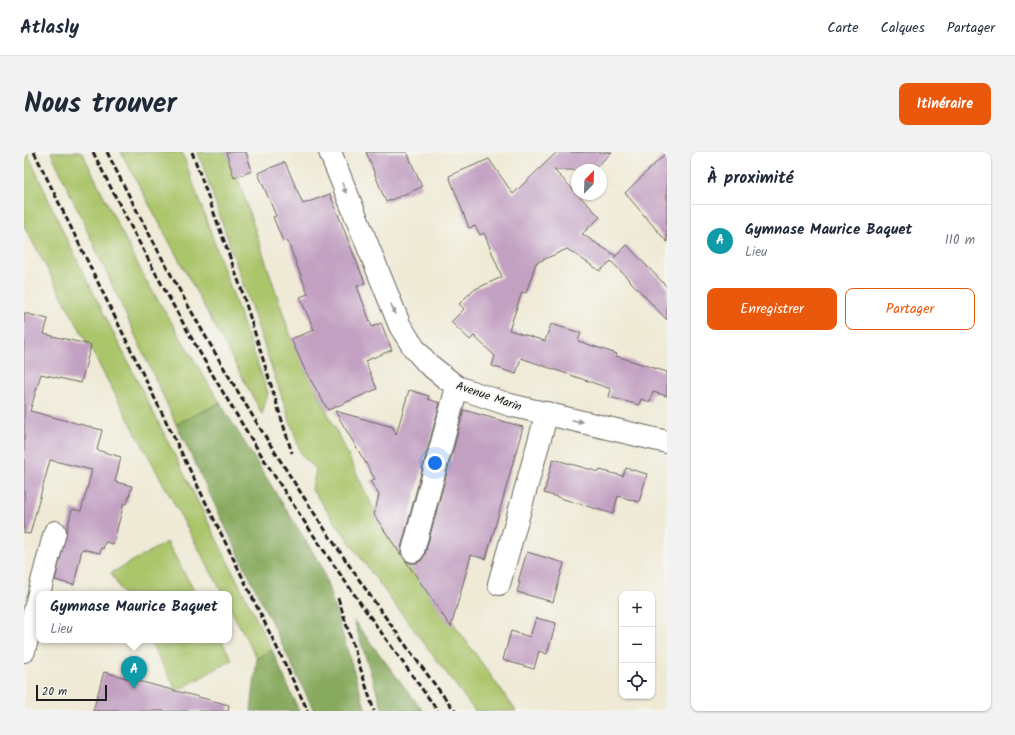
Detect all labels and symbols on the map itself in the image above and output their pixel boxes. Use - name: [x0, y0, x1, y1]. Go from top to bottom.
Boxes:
- north arrow: [571, 164, 607, 200]
- one-way arrow: [342, 183, 348, 195]
- one-way arrow: [390, 303, 396, 315]
- street label: Avenue Marin: [453, 376, 524, 417]
- one-way arrow: [571, 418, 583, 424]
- your location: [425, 453, 445, 473]
- pin: A: [121, 656, 147, 689]
- scale bar: [36, 683, 107, 702]

